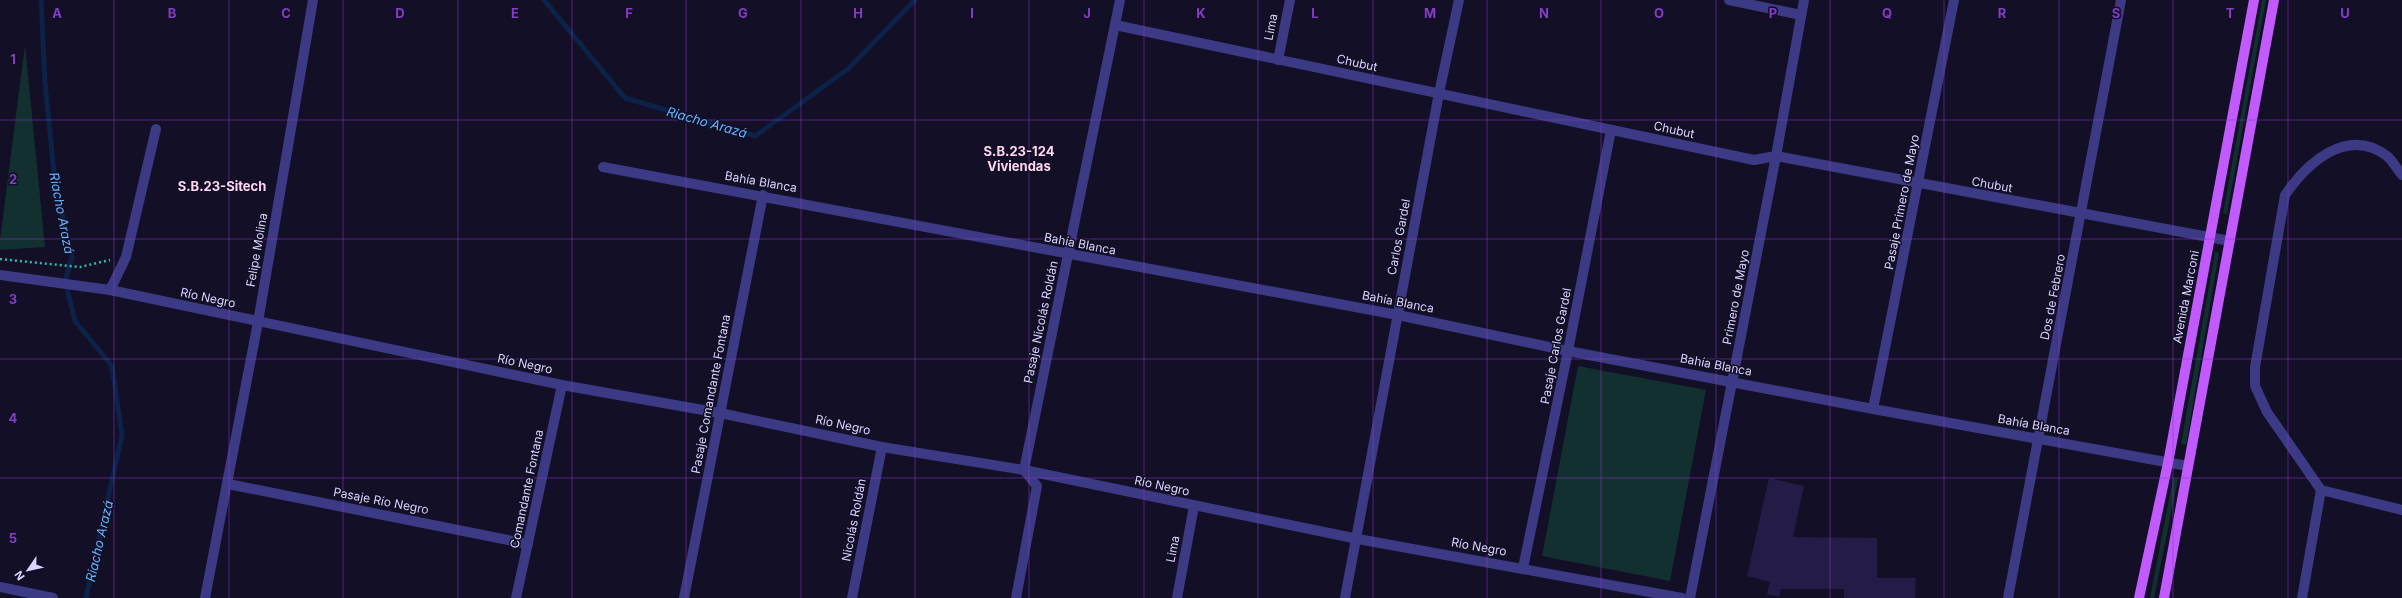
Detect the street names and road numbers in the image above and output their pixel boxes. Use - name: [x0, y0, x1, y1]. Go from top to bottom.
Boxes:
- street label: Lima: [1261, 12, 1280, 42]
- street label: Chubut: [1335, 51, 1379, 74]
- street label: Chubut: [1652, 118, 1696, 141]
- street label: Pasaje Primero de Mayo: [1881, 133, 1922, 271]
- street label: Bahía Blanca: [724, 168, 798, 195]
- street label: Chubut: [1970, 174, 2014, 195]
- street label: Carlos Gardel: [1384, 198, 1413, 276]
- street label: Felipe Molina: [243, 212, 270, 288]
- street label: Bahía Blanca: [1043, 229, 1117, 258]
- street label: Primero de Mayo: [1719, 248, 1752, 346]
- street label: Avenida Marconi: [2169, 249, 2202, 345]
- street label: Dos de Febrero: [2037, 253, 2068, 341]
- street label: Pasaje Nicolás Roldán: [1020, 259, 1061, 385]
- street label: Río Negro: [179, 284, 237, 311]
- street label: Bahía Blanca: [1361, 287, 1435, 316]
- street label: Pasaje Carlos Gardel: [1537, 287, 1574, 405]
- street label: Pasaje Comandante Fontana: [688, 313, 733, 475]
- street label: Río Negro: [496, 350, 554, 377]
- street label: Bahía Blanca: [1679, 350, 1753, 379]
- street label: Río Negro: [814, 411, 872, 438]
- street label: Bahía Blanca: [1997, 411, 2071, 438]
- street label: Comandante Fontana: [507, 428, 546, 550]
- street label: Río Negro: [1133, 472, 1191, 499]
- street label: Nicolás Roldán: [838, 477, 869, 563]
- street label: Pasaje Río Negro: [332, 484, 430, 517]
- street label: Lima: [1163, 534, 1182, 564]
- street label: Río Negro: [1450, 534, 1508, 559]

